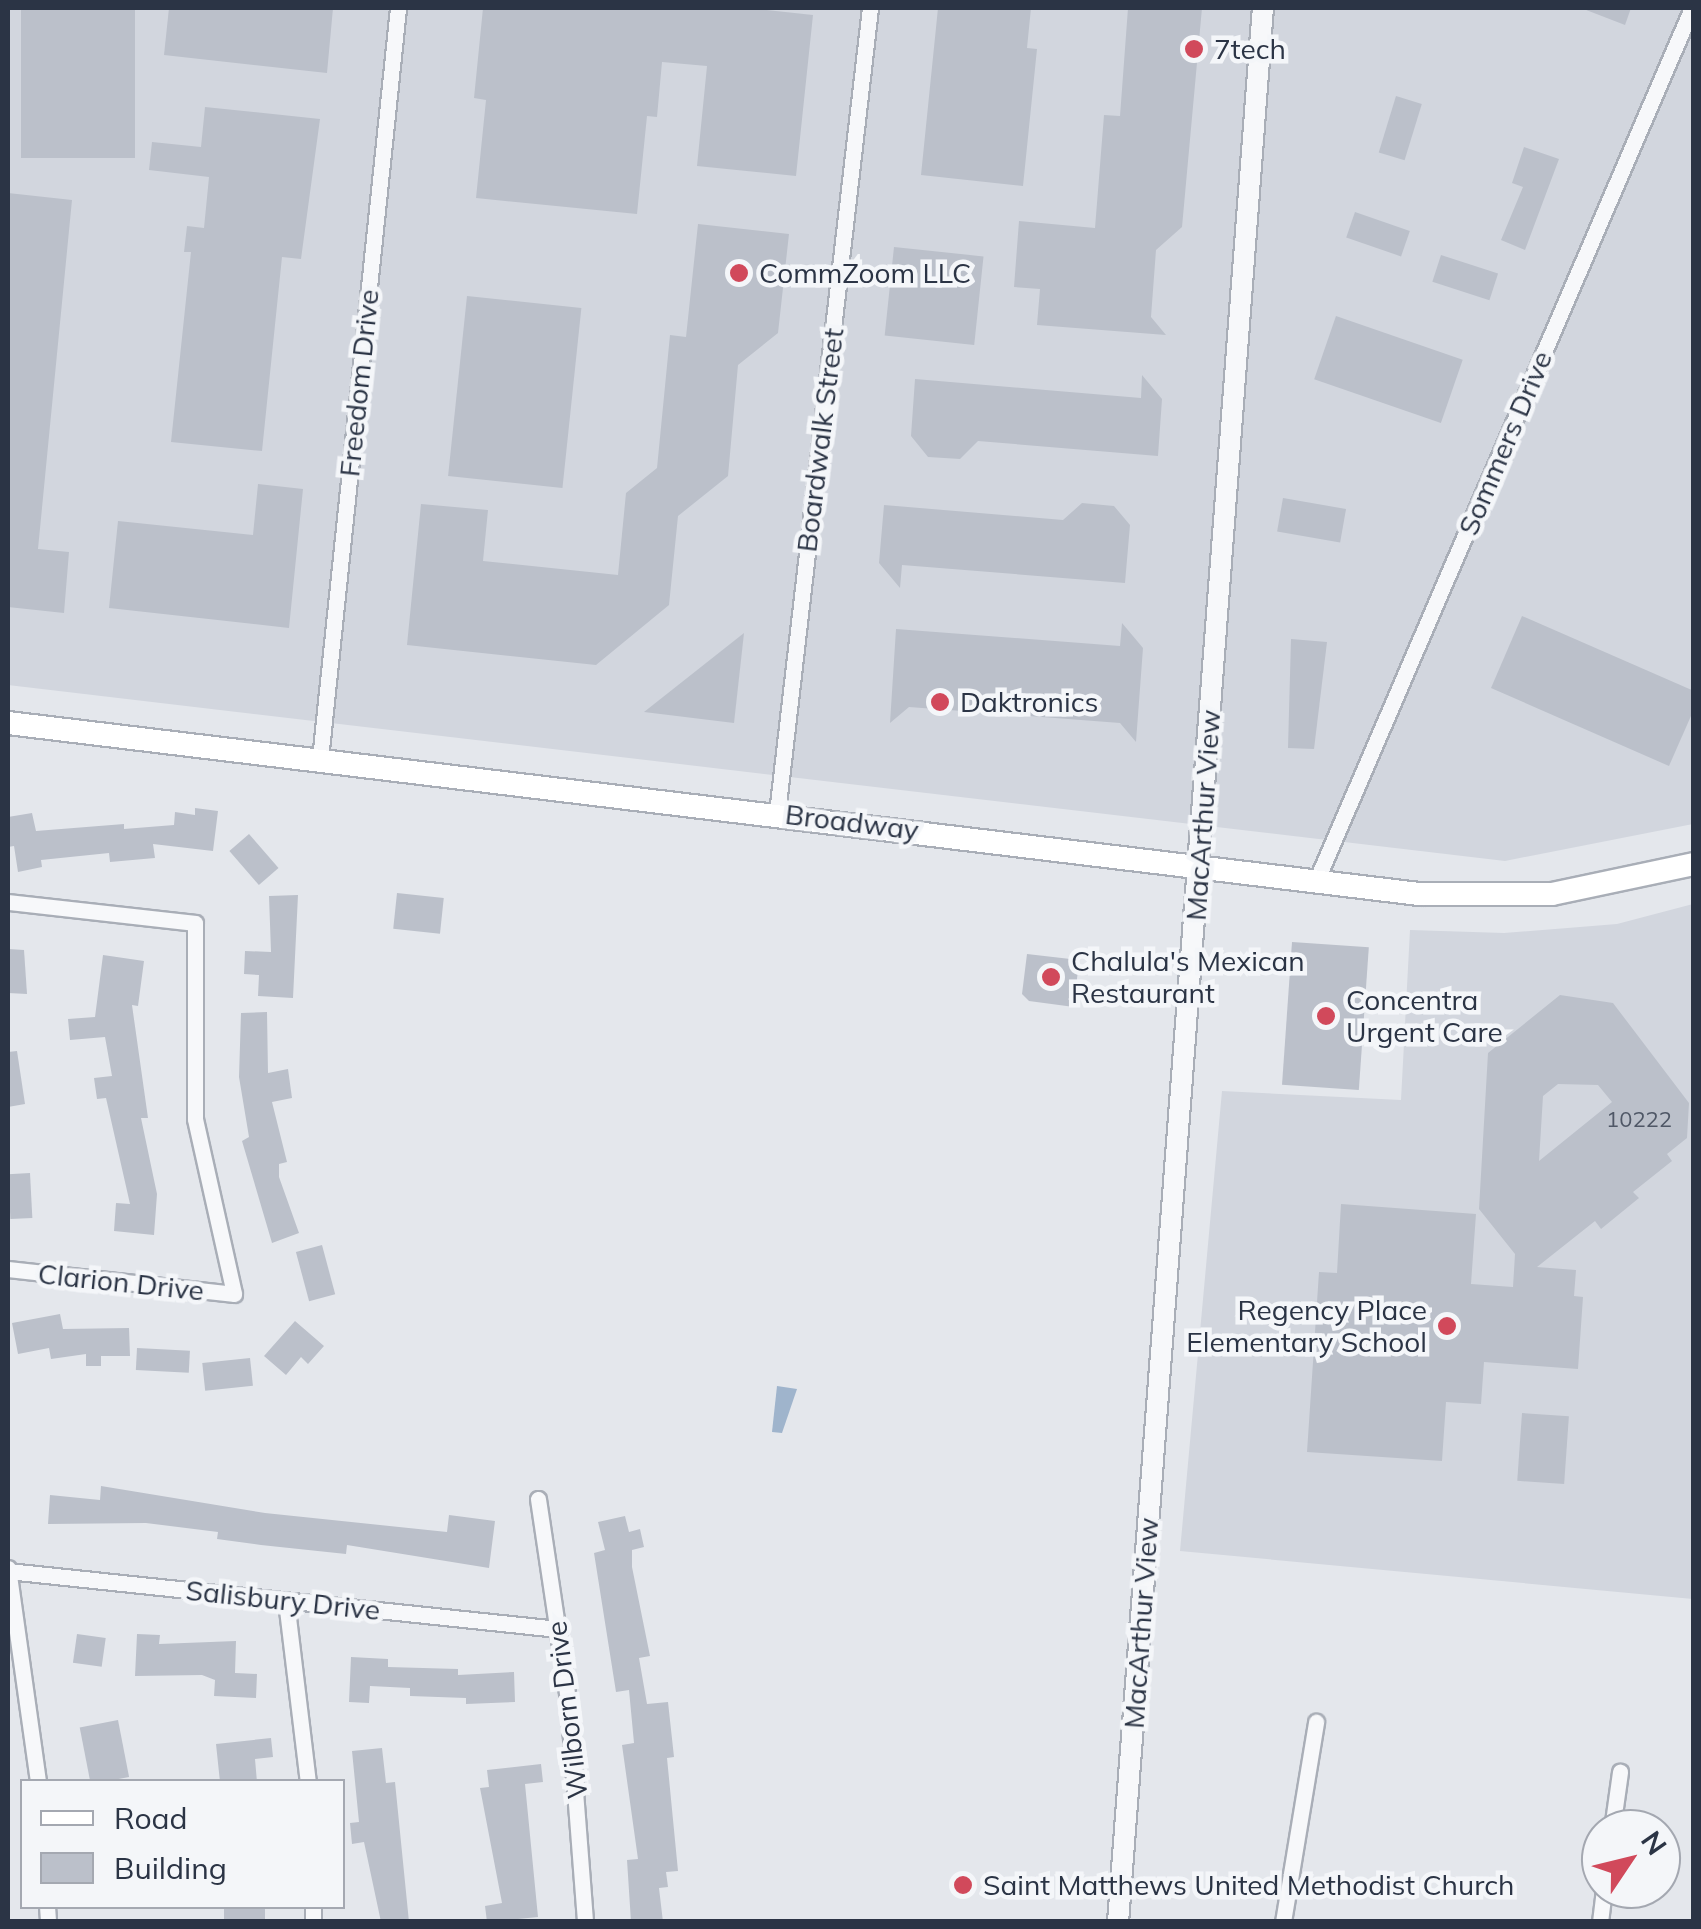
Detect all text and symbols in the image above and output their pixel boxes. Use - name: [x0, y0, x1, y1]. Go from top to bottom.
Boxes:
- place label: 7tech: [1214, 32, 1286, 66]
- marker: 7tech: [1183, 38, 1205, 60]
- place label: CommZoom LLC: [759, 256, 971, 290]
- marker: CommZoom LLC: [728, 262, 750, 284]
- street label: Freedom Drive: [332, 288, 386, 478]
- street label: Boardwalk Street: [790, 326, 850, 554]
- street label: Sommers Drive: [1451, 346, 1559, 540]
- place label: Daktronics: [960, 685, 1098, 719]
- marker: Daktronics: [929, 691, 951, 713]
- street label: MacArthur View: [1179, 708, 1227, 922]
- street label: Broadway: [783, 797, 921, 847]
- place label: Chalula's Mexican Restaurant: [1071, 944, 1305, 1010]
- marker: Chalula's Mexican Restaurant: [1040, 966, 1062, 988]
- place label: Concentra Urgent Care: [1346, 983, 1503, 1049]
- marker: Concentra Urgent Care: [1315, 1005, 1337, 1027]
- house number: 10222: [1606, 1107, 1672, 1133]
- street label: Clarion Drive: [36, 1257, 206, 1307]
- place label: Regency Place Elementary School: [1186, 1293, 1427, 1359]
- marker: Regency Place Elementary School: [1436, 1315, 1458, 1337]
- street label: MacArthur View: [1117, 1516, 1165, 1730]
- street label: Salisbury Drive: [184, 1573, 382, 1627]
- street label: Wilborn Drive: [539, 1619, 595, 1801]
- legend: [20, 1779, 345, 1909]
- text: Road: [114, 1799, 188, 1837]
- north arrow: [1581, 1809, 1681, 1909]
- text: N: [1634, 1824, 1675, 1861]
- text: Building: [114, 1849, 227, 1887]
- place label: Saint Matthews United Methodist Church: [983, 1868, 1514, 1902]
- marker: Saint Matthews United Methodist Church: [952, 1874, 974, 1896]

